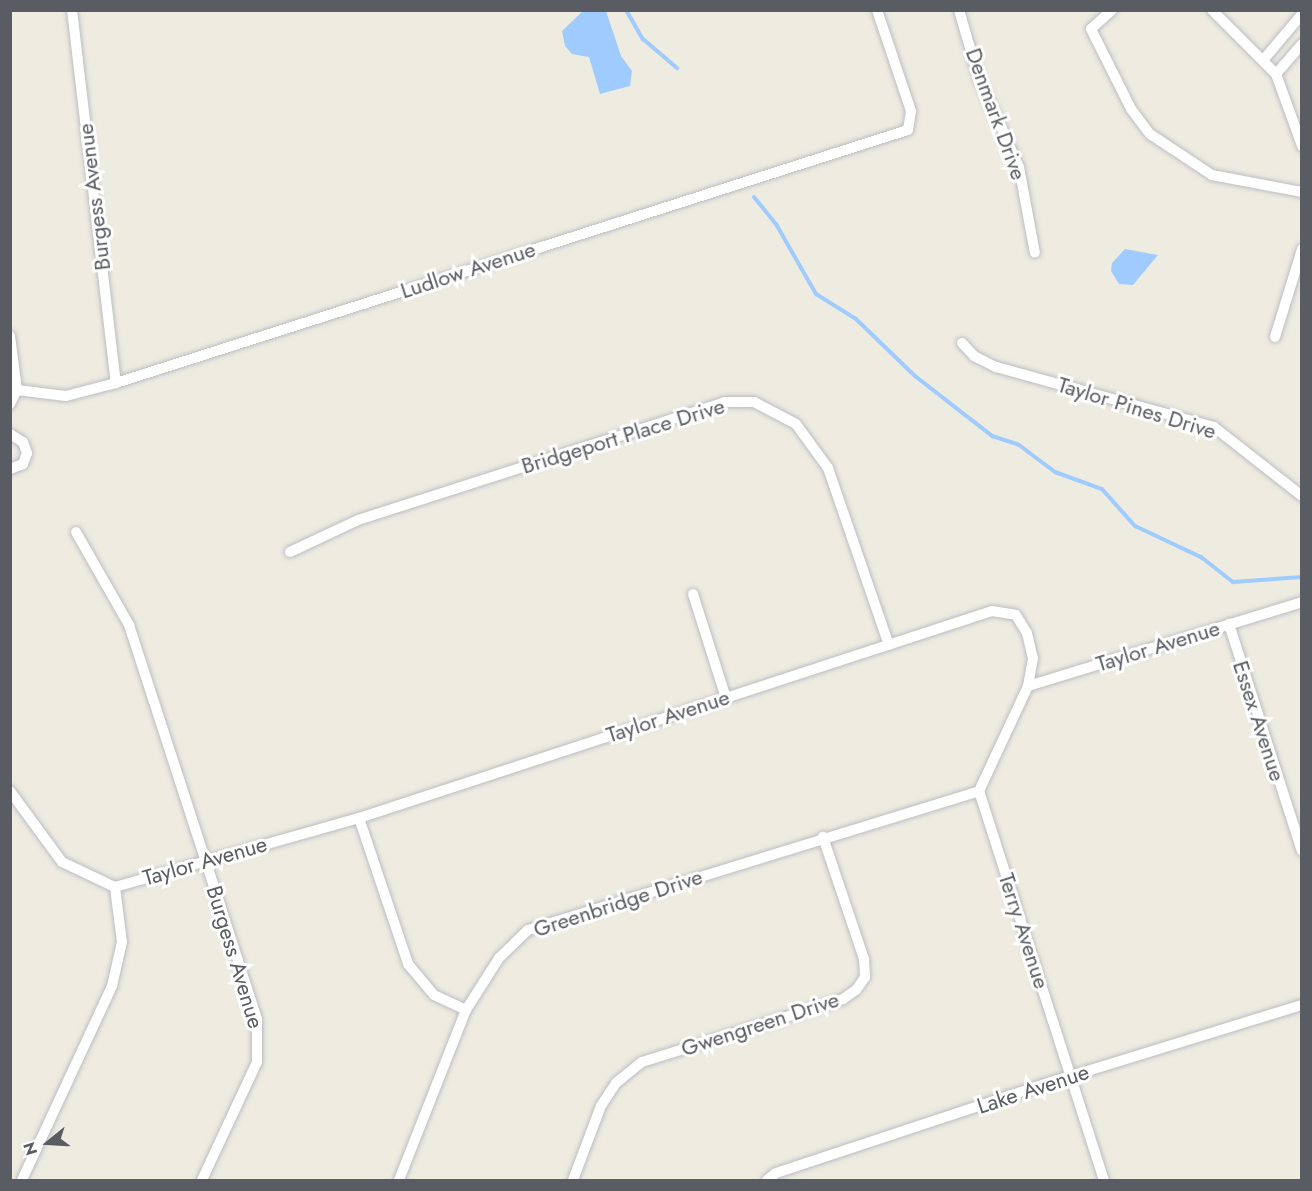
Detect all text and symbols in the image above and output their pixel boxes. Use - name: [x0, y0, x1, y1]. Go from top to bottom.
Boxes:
- street label: Denmark Drive: [960, 44, 1032, 184]
- street label: Burgess Avenue: [72, 122, 116, 272]
- street label: Ludlow Avenue: [397, 236, 539, 304]
- street label: Taylor Pines Drive: [1055, 371, 1219, 445]
- street label: Bridgeport Place Drive: [518, 393, 728, 479]
- street label: Taylor Avenue: [1093, 615, 1223, 677]
- street label: Essex Avenue: [1227, 657, 1291, 785]
- street label: Taylor Avenue: [603, 684, 733, 748]
- street label: Taylor Avenue: [140, 831, 270, 891]
- street label: Greenbridge Drive: [530, 863, 706, 943]
- street label: Terry Avenue: [993, 870, 1055, 992]
- street label: Burgess Avenue: [201, 882, 269, 1032]
- street label: Gwengreen Drive: [678, 986, 842, 1062]
- street label: Lake Avenue: [974, 1058, 1092, 1120]
- north arrow: [18, 1113, 78, 1173]
- text: N: [18, 1139, 43, 1158]

